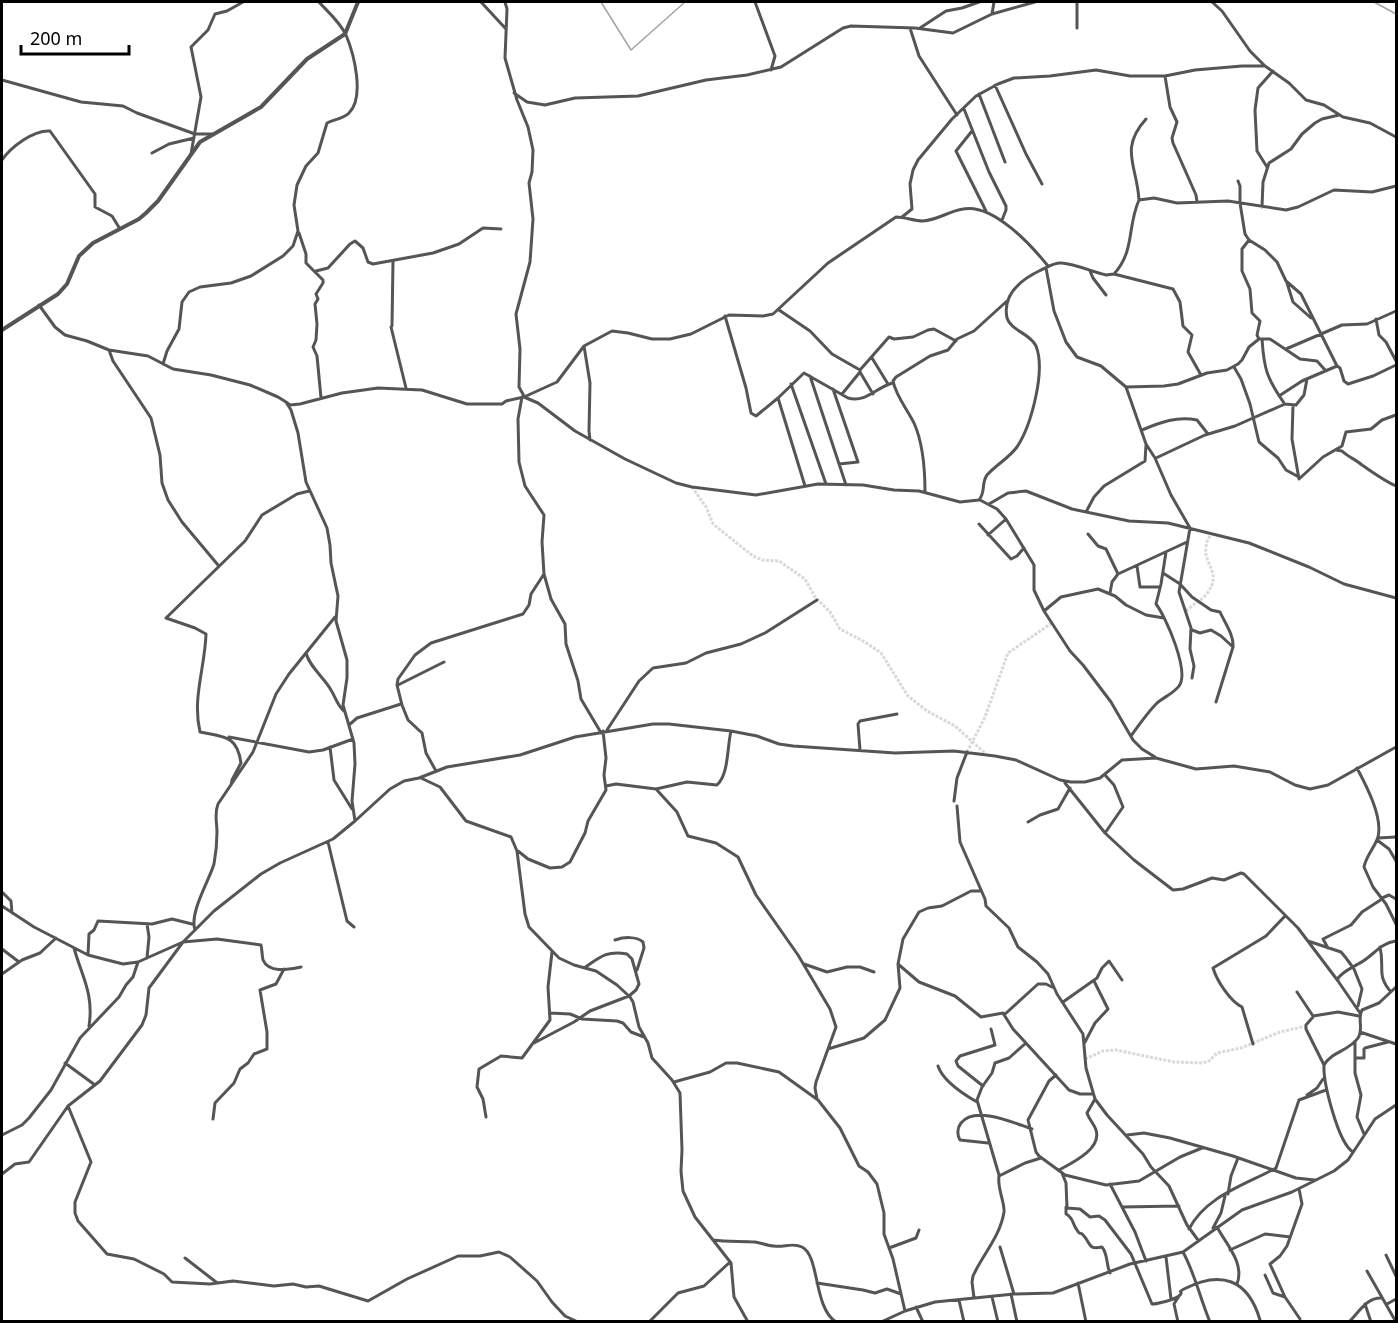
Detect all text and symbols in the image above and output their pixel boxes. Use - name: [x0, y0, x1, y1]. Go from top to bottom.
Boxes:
- scale bar: [21, 18, 129, 56]
- text: 200 m: [30, 26, 82, 50]

